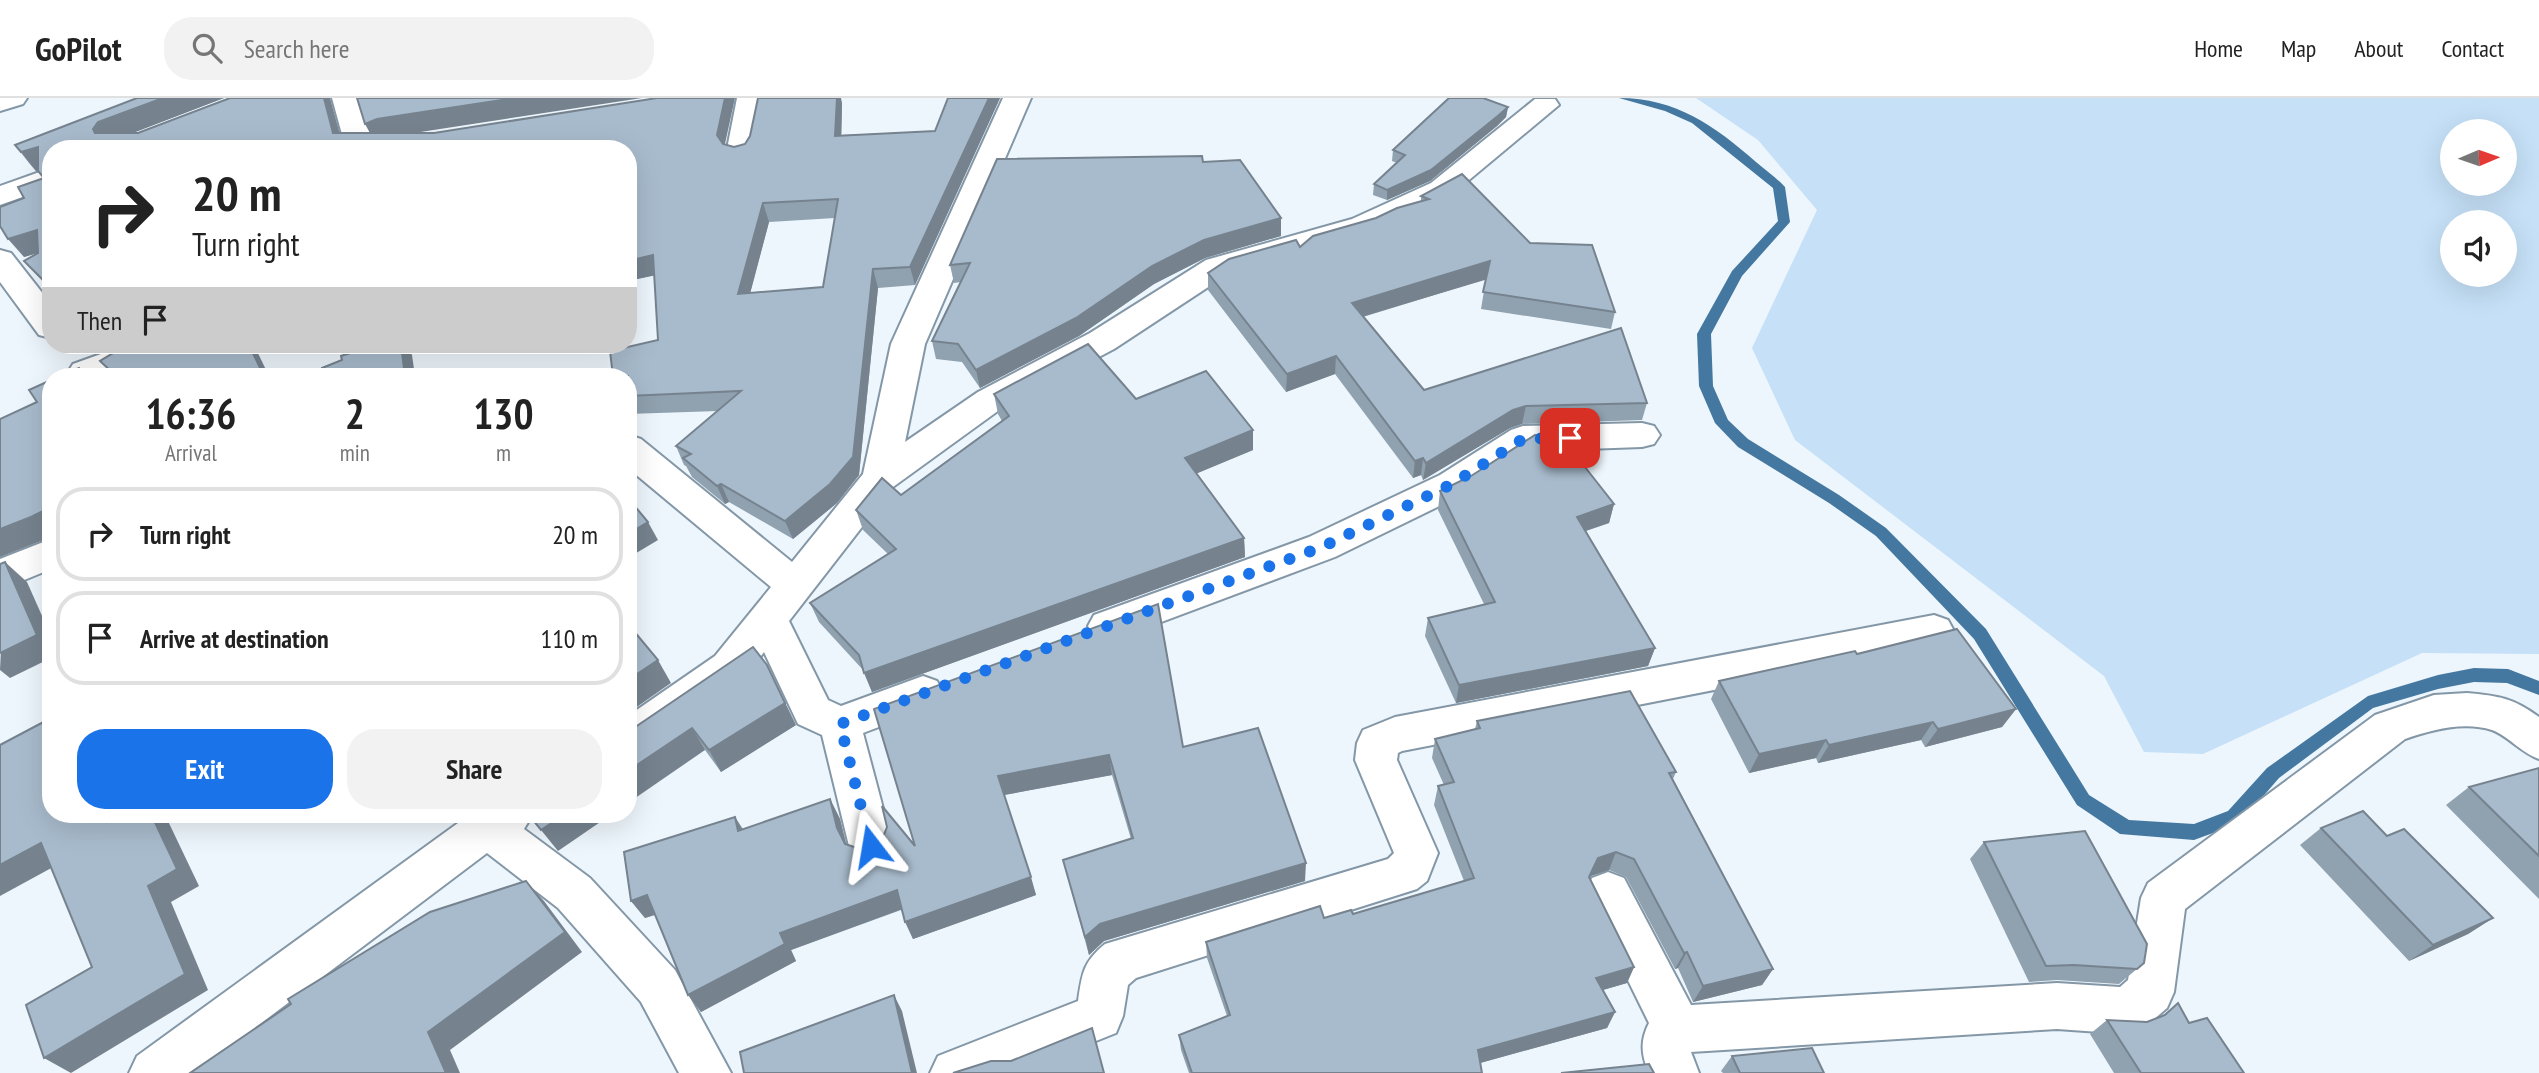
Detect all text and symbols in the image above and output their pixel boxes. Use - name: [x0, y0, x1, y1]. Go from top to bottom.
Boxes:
- search box: [164, 17, 654, 80]
- text: GoPilot: [35, 27, 122, 70]
- icon: search: [188, 29, 226, 67]
- text: Search here: [244, 32, 349, 65]
- text: Home: [2194, 33, 2243, 64]
- text: Map: [2281, 33, 2316, 64]
- text: About: [2354, 33, 2403, 64]
- text: Contact: [2441, 33, 2504, 64]
- north arrow: [2440, 119, 2516, 196]
- map controls: [2440, 119, 2517, 287]
- text: 20 m: [192, 161, 281, 225]
- icon: right: [77, 168, 168, 259]
- button: sound: [2440, 210, 2517, 287]
- text: Turn right: [192, 223, 300, 265]
- icon: arrive: [136, 301, 174, 339]
- text: Then: [77, 304, 122, 337]
- text: 16:36: [145, 386, 236, 441]
- text: 2: [345, 386, 365, 441]
- text: 130: [473, 386, 534, 441]
- pin: [1540, 408, 1600, 468]
- icon: arrive: [1551, 419, 1589, 457]
- text: Arrival: [165, 438, 217, 467]
- text: min: [340, 438, 370, 467]
- text: m: [496, 438, 511, 467]
- icon: right: [81, 515, 119, 553]
- text: Turn right: [140, 518, 231, 551]
- text: 20 m: [552, 518, 598, 551]
- icon: arrive: [81, 619, 119, 657]
- text: Arrive at destination: [140, 622, 329, 655]
- text: 110 m: [540, 622, 598, 655]
- button: Exit: [77, 729, 333, 809]
- button: Share: [347, 729, 602, 809]
- position arrow: [834, 809, 908, 883]

